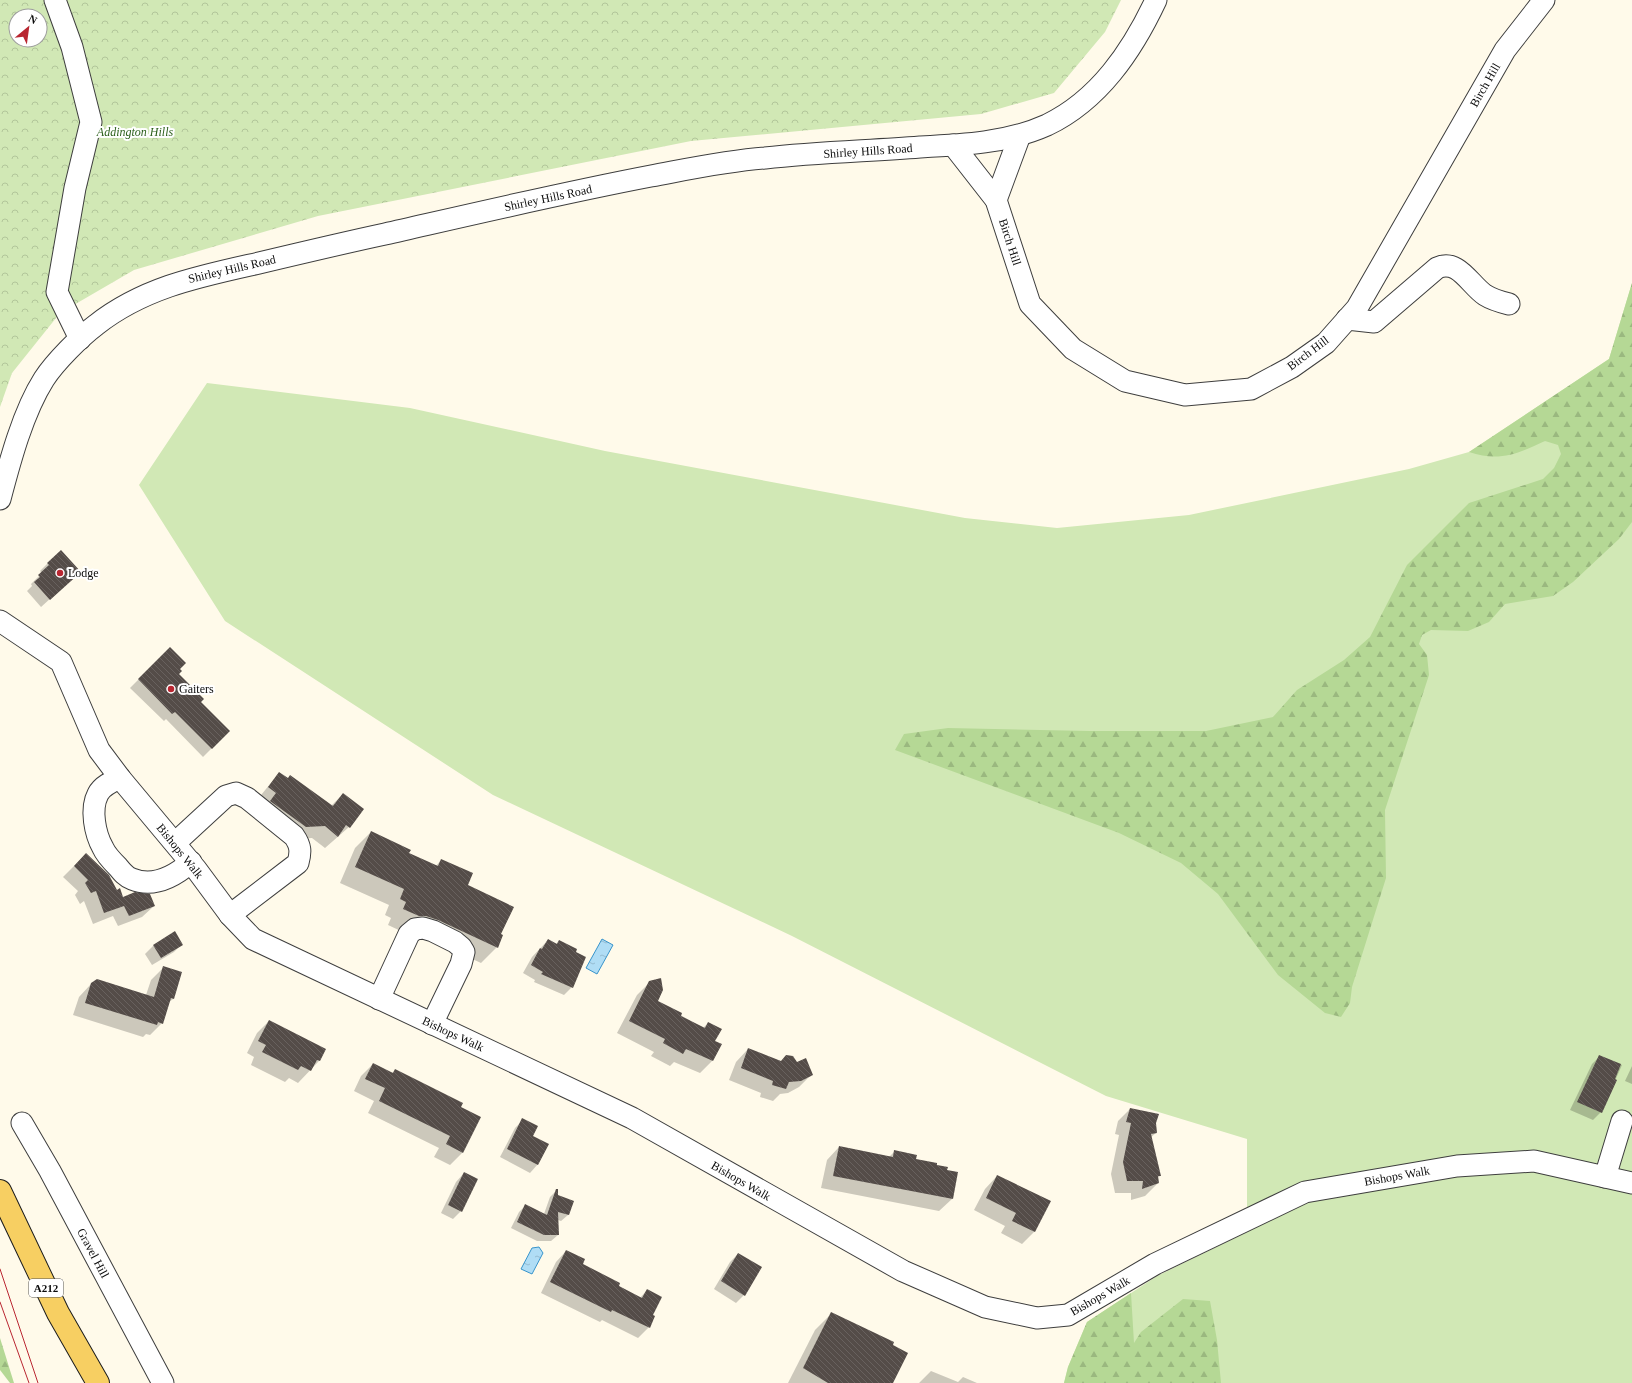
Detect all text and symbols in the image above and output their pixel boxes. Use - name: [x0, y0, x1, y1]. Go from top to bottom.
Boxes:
- north arrow: [8, 8, 48, 48]
- text: N: [26, 12, 39, 26]
- street label: Birch Hill: [1467, 60, 1503, 109]
- park label: Addington Hills: [96, 125, 173, 139]
- street label: Shirley Hills Road: [823, 141, 913, 161]
- street label: Shirley Hills Road: [503, 182, 593, 214]
- street label: Birch Hill: [996, 217, 1024, 268]
- street label: Shirley Hills Road: [187, 252, 277, 286]
- street label: Birch Hill: [1284, 332, 1332, 373]
- place label: Lodge: [68, 566, 99, 580]
- marker: Lodge: [55, 568, 65, 578]
- place label: Gaiters: [179, 682, 214, 696]
- marker: Gaiters: [166, 684, 176, 694]
- street label: Bishops Walk: [154, 821, 206, 881]
- street label: Bishops Walk: [420, 1014, 486, 1054]
- street label: Bishops Walk: [709, 1158, 773, 1204]
- street label: Bishops Walk: [1363, 1163, 1431, 1189]
- street label: Gravel Hill: [74, 1226, 112, 1281]
- street label: Bishops Walk: [1068, 1273, 1132, 1319]
- road number: A212: [29, 1279, 63, 1297]

